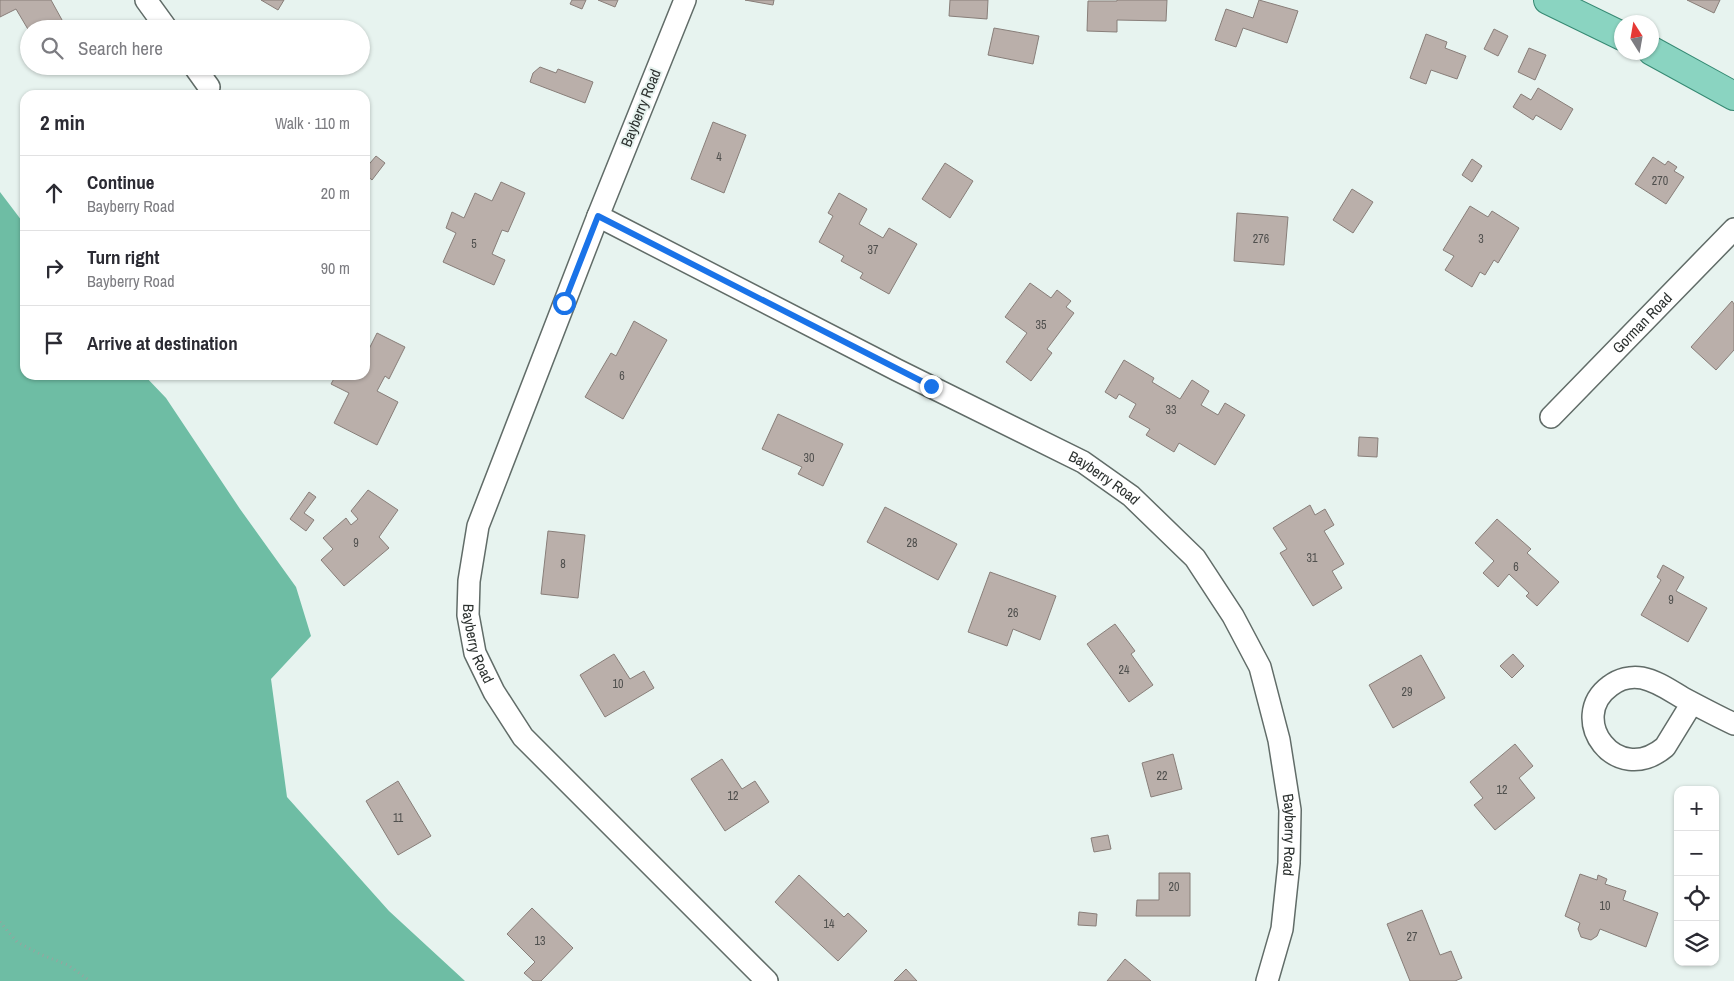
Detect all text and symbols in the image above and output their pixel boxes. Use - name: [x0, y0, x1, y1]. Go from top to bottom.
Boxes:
- north arrow: [1614, 15, 1659, 60]
- search box: [20, 20, 370, 75]
- icon: search: [38, 34, 66, 62]
- text: Search here: [78, 35, 163, 61]
- street label: Bayberry Road: [615, 66, 666, 150]
- text: 2 min: [40, 108, 85, 137]
- text: Walk · 110 m: [275, 112, 350, 134]
- house number: 4: [716, 149, 722, 165]
- text: Continue: [87, 169, 155, 195]
- house number: 270: [1652, 173, 1668, 189]
- icon: ahead: [40, 179, 68, 207]
- text: 20 m: [321, 182, 350, 204]
- text: Bayberry Road: [87, 195, 175, 217]
- house number: 276: [1253, 231, 1269, 247]
- house number: 3: [1478, 231, 1484, 247]
- house number: 5: [471, 236, 477, 252]
- house number: 37: [868, 242, 879, 258]
- text: Turn right: [87, 244, 159, 270]
- icon: right: [40, 254, 68, 282]
- text: 90 m: [321, 257, 350, 279]
- text: Bayberry Road: [87, 270, 175, 292]
- street label: Gorman Road: [1608, 288, 1677, 358]
- route start: [553, 292, 576, 315]
- house number: 35: [1036, 317, 1047, 333]
- icon: arrive: [40, 329, 68, 357]
- text: Arrive at destination: [87, 330, 238, 356]
- house number: 6: [619, 368, 625, 384]
- route end: [920, 375, 943, 398]
- house number: 33: [1166, 402, 1176, 418]
- street label: Bayberry Road: [1065, 446, 1145, 509]
- house number: 30: [804, 450, 814, 466]
- house number: 9: [353, 535, 359, 551]
- house number: 28: [907, 535, 917, 551]
- house number: 31: [1307, 550, 1318, 566]
- house number: 8: [560, 556, 566, 572]
- house number: 6: [1513, 559, 1519, 575]
- house number: 9: [1668, 592, 1674, 608]
- street label: Bayberry Road: [458, 604, 499, 687]
- house number: 26: [1008, 605, 1018, 621]
- house number: 24: [1119, 662, 1130, 678]
- house number: 10: [613, 676, 623, 692]
- house number: 29: [1402, 684, 1412, 700]
- house number: 22: [1157, 768, 1167, 784]
- house number: 12: [1497, 782, 1507, 798]
- map controls: [1674, 786, 1719, 966]
- button: +: [1674, 786, 1719, 831]
- house number: 12: [728, 788, 738, 804]
- street label: Bayberry Road: [1278, 792, 1301, 877]
- house number: 11: [393, 810, 404, 826]
- button: −: [1674, 831, 1719, 876]
- button: locate: [1674, 876, 1719, 921]
- house number: 20: [1169, 879, 1179, 895]
- house number: 10: [1600, 898, 1610, 914]
- house number: 14: [824, 916, 835, 932]
- button: layers: [1674, 921, 1719, 966]
- house number: 27: [1407, 929, 1418, 945]
- house number: 13: [535, 933, 545, 949]

